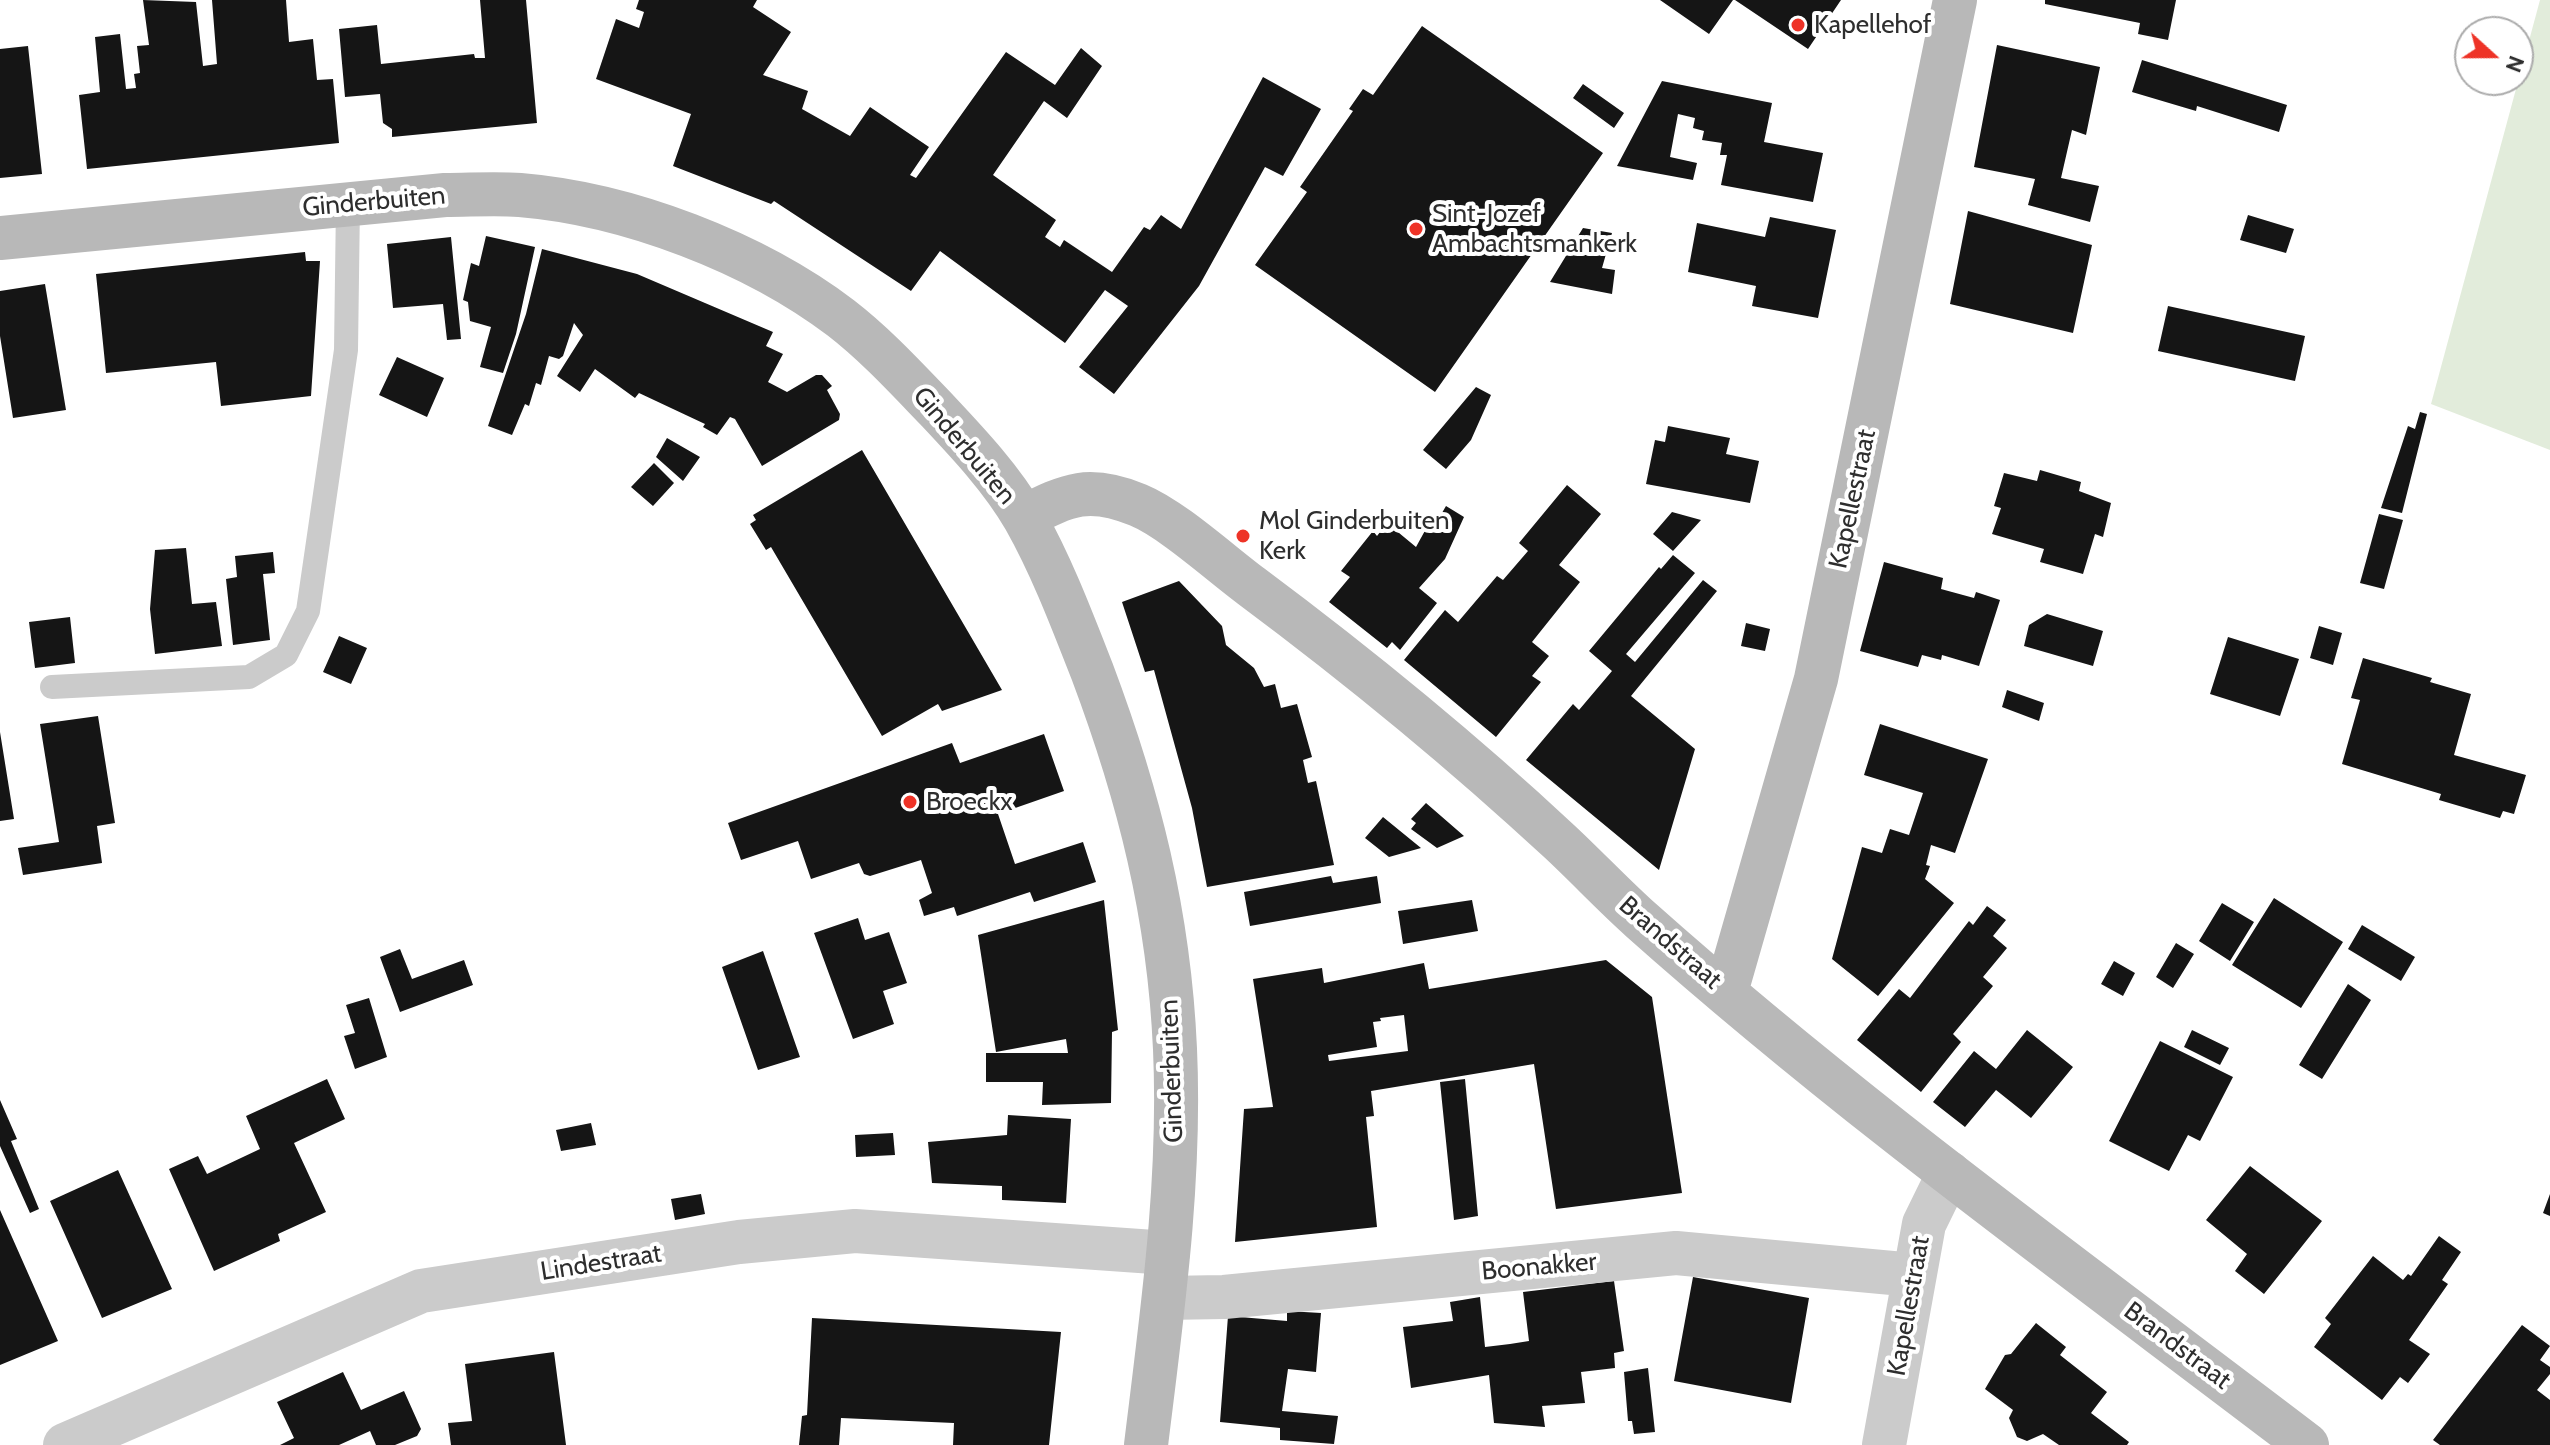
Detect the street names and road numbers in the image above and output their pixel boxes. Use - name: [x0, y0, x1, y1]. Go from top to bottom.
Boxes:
- street label: Ginderbuiten: [301, 180, 447, 224]
- street label: Ginderbuiten: [906, 381, 1022, 511]
- street label: Kapellestraat: [1823, 427, 1883, 571]
- street label: Brandstraat: [1612, 890, 1728, 996]
- street label: Ginderbuiten: [1154, 999, 1190, 1143]
- street label: Kapellestraat: [1881, 1234, 1937, 1378]
- street label: Lindestraat: [538, 1238, 664, 1288]
- street label: Boonakker: [1480, 1246, 1598, 1288]
- street label: Brandstraat: [2117, 1296, 2237, 1396]

